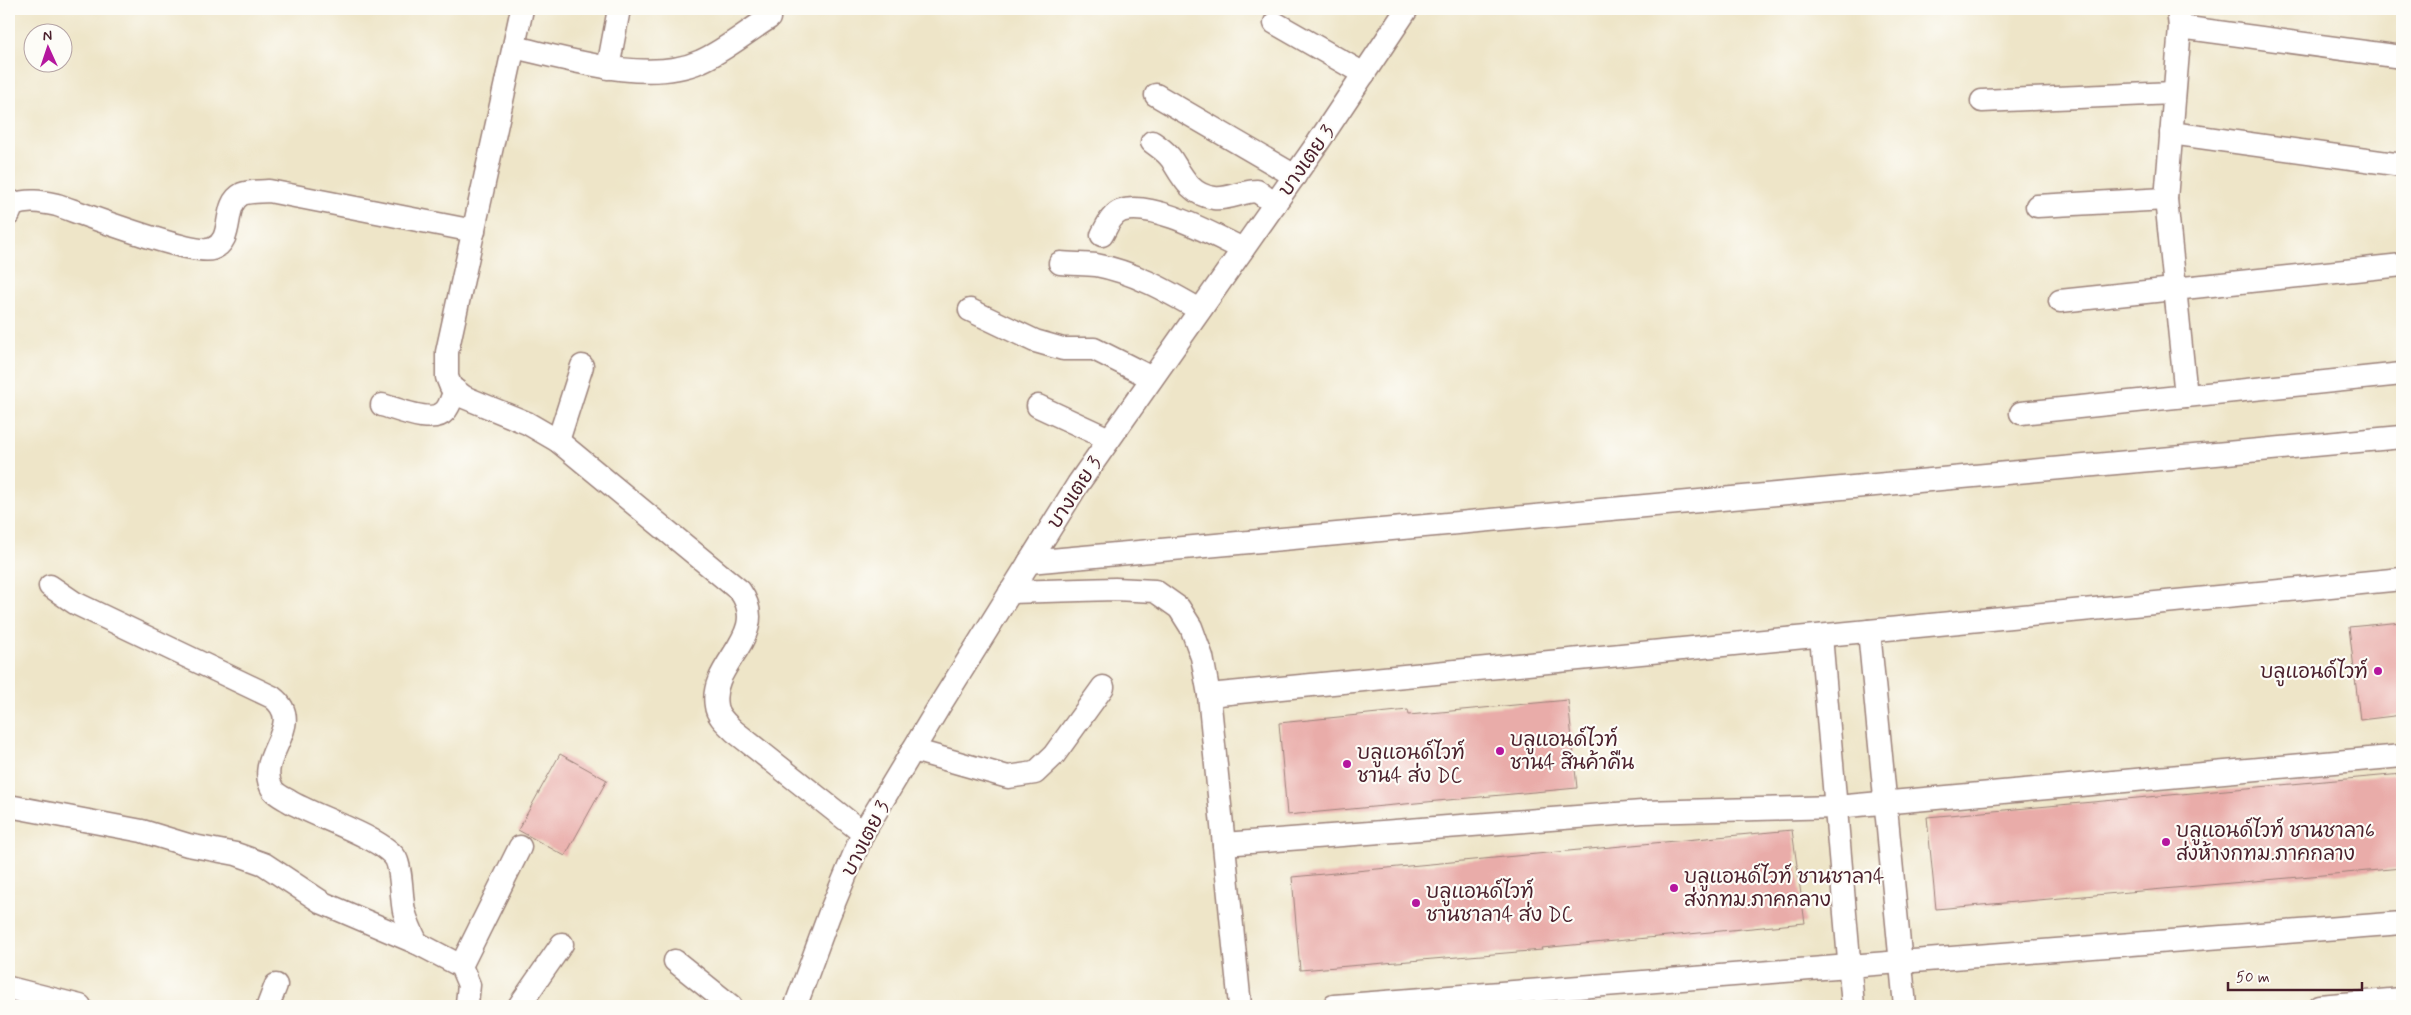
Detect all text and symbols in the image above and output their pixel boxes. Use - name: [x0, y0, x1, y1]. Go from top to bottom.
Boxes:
- north arrow: [22, 22, 72, 72]
- text: N: [42, 27, 53, 45]
- street label: บางเตย 3: [1273, 120, 1342, 202]
- street label: บางเตย 3: [1042, 451, 1109, 534]
- place label: บลูแอนด์ไวท์: [2260, 658, 2368, 687]
- marker: บลูแอนด์ไวท์: [2372, 665, 2384, 677]
- place label: บลูแอนด์ไวท์ ชาน4 สินค้าคืน: [1510, 726, 1634, 777]
- place label: บลูแอนด์ไวท์ ชาน4 ส่ง DC: [1357, 739, 1465, 790]
- marker: บลูแอนด์ไวท์ ชาน4 สินค้าคืน: [1494, 745, 1506, 757]
- marker: บลูแอนด์ไวท์ ชาน4 ส่ง DC: [1341, 758, 1353, 770]
- street label: บางเตย 3: [836, 796, 897, 881]
- place label: บลูแอนด์ไวท์ ชานชาลา6 ส่งห้างกทม.ภาคกลาง: [2176, 817, 2375, 868]
- marker: บลูแอนด์ไวท์ ชานชาลา6 ส่งห้างกทม.ภาคกลาง: [2160, 836, 2172, 848]
- place label: บลูแอนด์ไวท์ ชานชาลา4 ส่งกทม.ภาคกลาง: [1684, 863, 1885, 914]
- place label: บลูแอนด์ไวท์ ชานชาลา4 ส่ง DC: [1426, 878, 1573, 929]
- marker: บลูแอนด์ไวท์ ชานชาลา4 ส่งกทม.ภาคกลาง: [1668, 882, 1680, 894]
- marker: บลูแอนด์ไวท์ ชานชาลา4 ส่ง DC: [1410, 897, 1422, 909]
- scale bar: [2228, 960, 2362, 992]
- text: 50 m: [2236, 968, 2270, 988]

